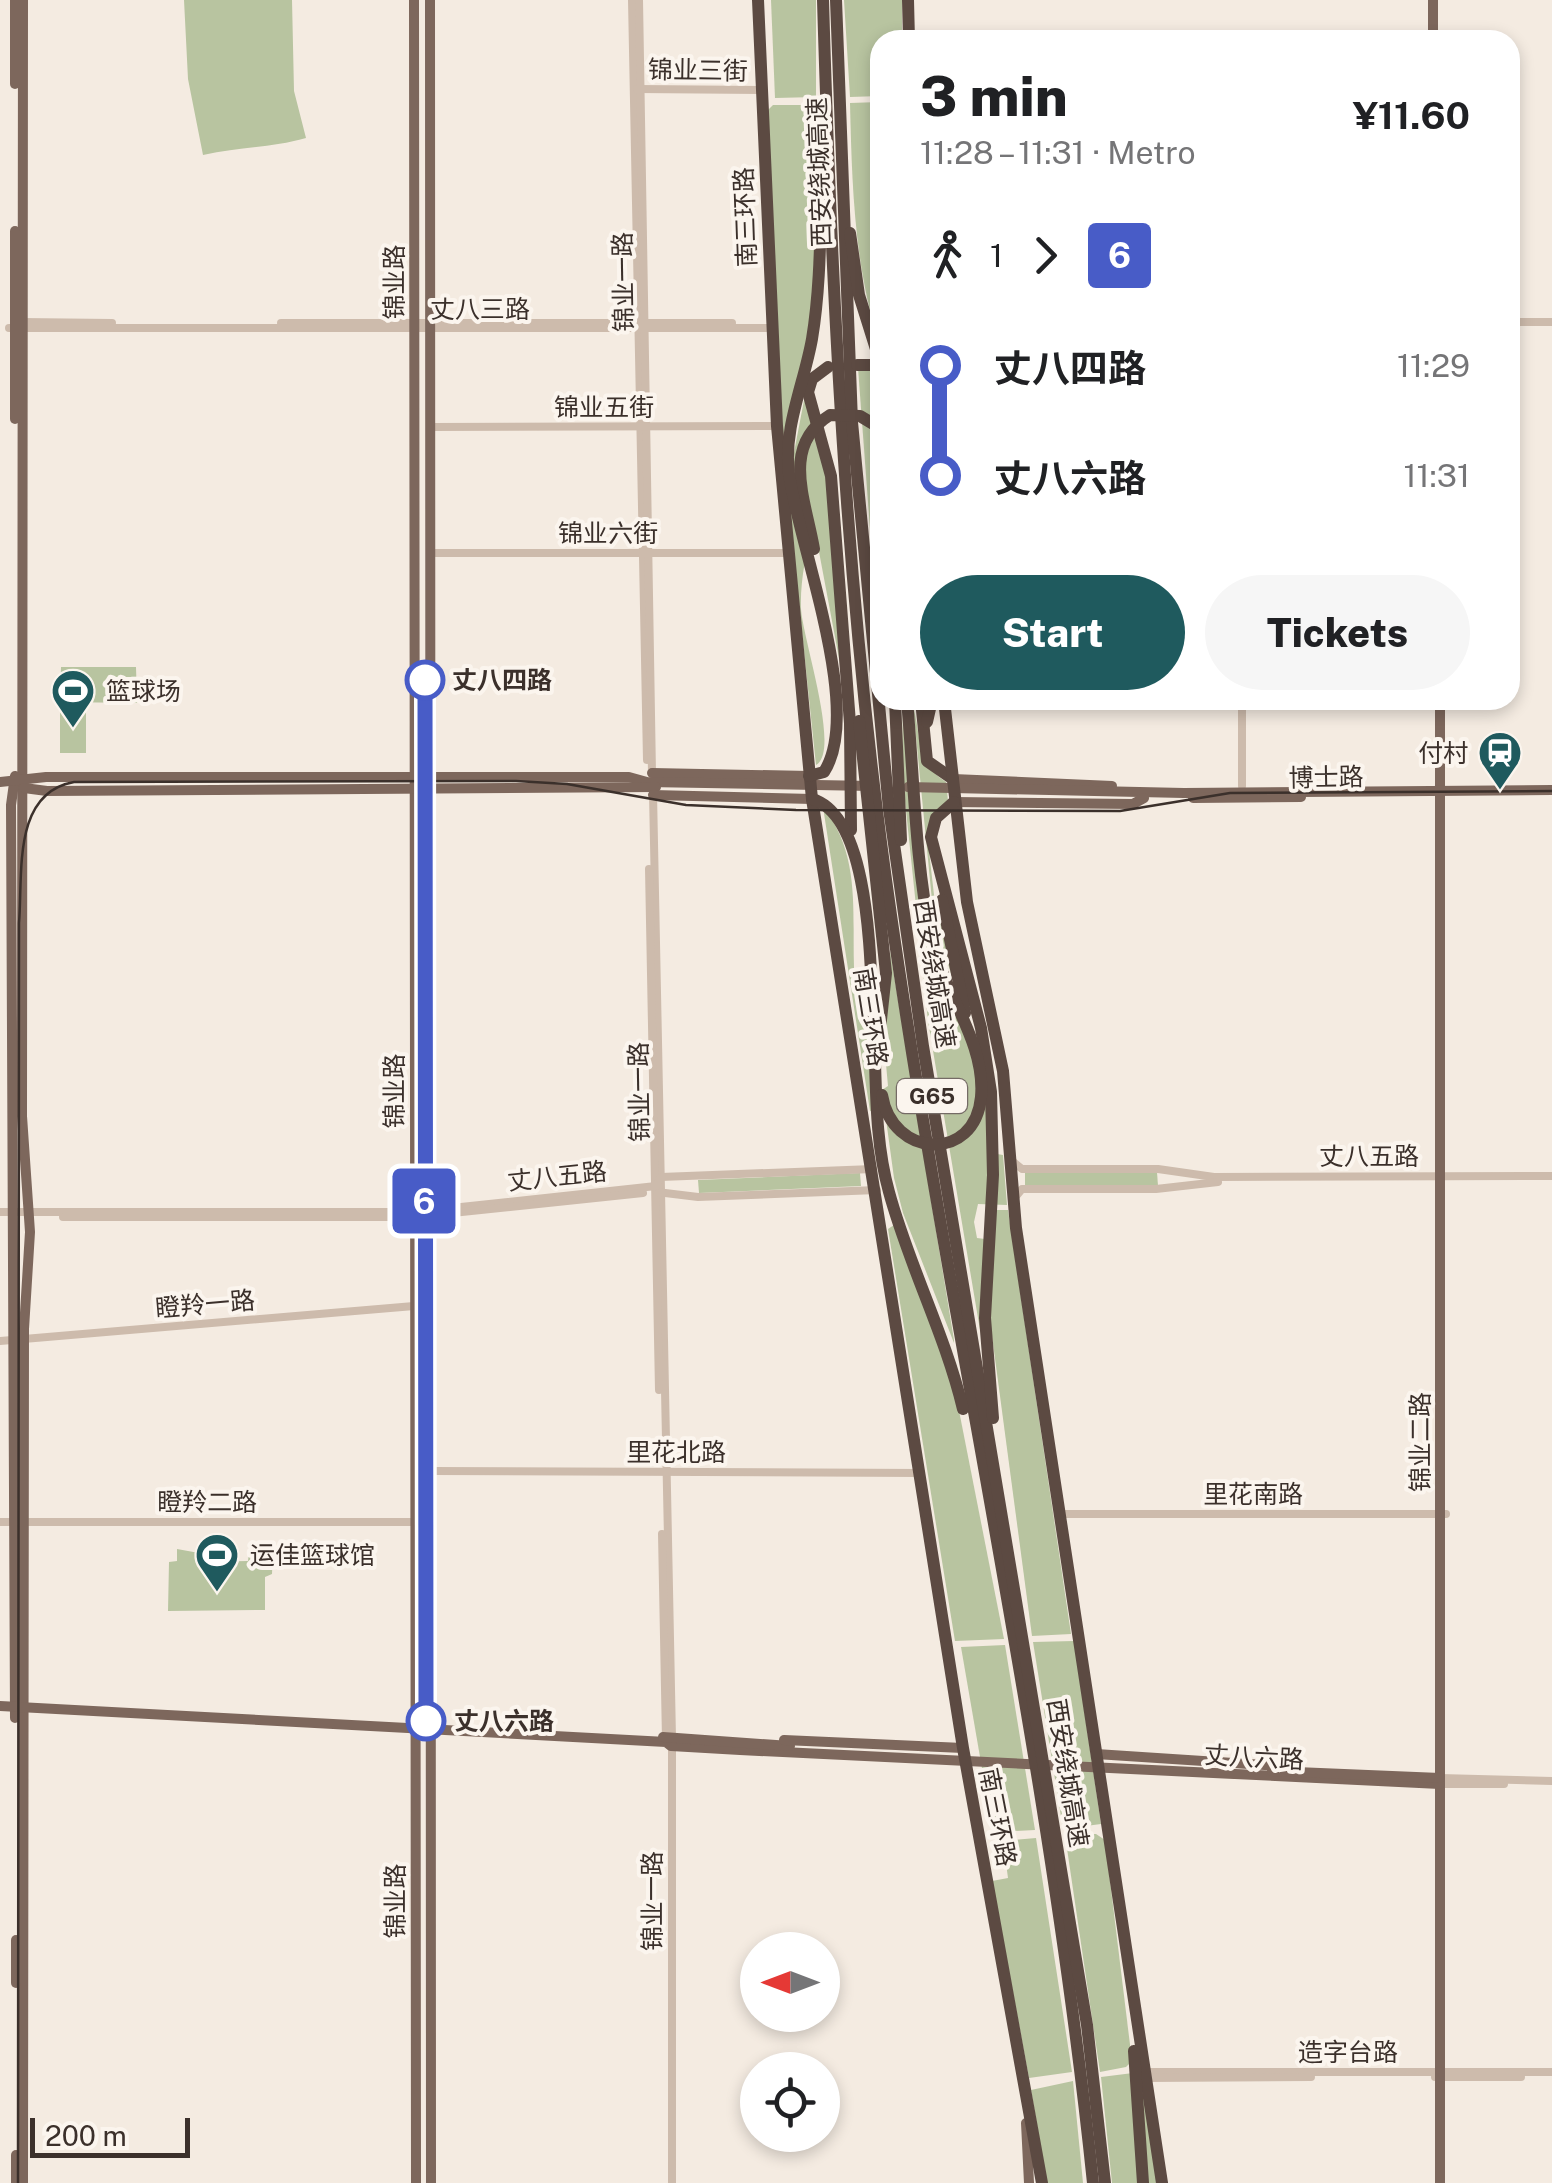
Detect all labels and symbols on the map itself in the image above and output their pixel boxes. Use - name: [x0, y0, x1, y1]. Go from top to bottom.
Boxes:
- street label: 锦业三街: [648, 54, 748, 86]
- street label: 西安绕城高速: [801, 97, 837, 247]
- street label: 南三环路: [728, 166, 762, 268]
- street label: 锦业一路: [607, 232, 639, 332]
- street label: 锦业路: [379, 244, 409, 320]
- street label: 丈八三路: [430, 294, 530, 324]
- street label: 锦业五街: [554, 392, 654, 422]
- street label: 锦业六街: [558, 518, 658, 548]
- marker: 丈八四路: [406, 661, 444, 699]
- place label: 丈八四路: [452, 665, 552, 695]
- sports icon: 篮球场: [50, 668, 96, 729]
- place label: 篮球场: [106, 676, 181, 706]
- station icon: 付村: [1477, 730, 1523, 791]
- place label: 付村: [1418, 738, 1468, 768]
- street label: 博士路: [1288, 761, 1364, 793]
- street label: 西安绕城高速: [908, 898, 962, 1050]
- street label: 南三环路: [848, 965, 894, 1069]
- street label: 锦业一路: [623, 1042, 655, 1142]
- street label: 锦业路: [379, 1053, 409, 1129]
- road number: G65: [897, 1079, 967, 1113]
- street label: 丈八五路: [1319, 1141, 1419, 1171]
- street label: 丈八五路: [506, 1156, 608, 1196]
- line badge: 6: [392, 1168, 456, 1234]
- street label: 瞪羚一路: [154, 1285, 256, 1323]
- street label: 锦业二路: [1405, 1392, 1435, 1492]
- street label: 里花北路: [626, 1437, 726, 1467]
- street label: 里花南路: [1203, 1479, 1303, 1509]
- street label: 瞪羚二路: [157, 1487, 257, 1517]
- sports icon: 运佳篮球馆: [194, 1532, 240, 1593]
- place label: 运佳篮球馆: [250, 1540, 375, 1570]
- street label: 西安绕城高速: [1041, 1697, 1095, 1849]
- marker: 丈八六路: [407, 1702, 445, 1740]
- place label: 丈八六路: [454, 1706, 554, 1736]
- street label: 丈八六路: [1203, 1739, 1305, 1775]
- street label: 南三环路: [974, 1765, 1022, 1869]
- street label: 锦业一路: [637, 1851, 667, 1951]
- street label: 锦业路: [380, 1863, 410, 1939]
- north arrow: [740, 1932, 840, 2032]
- street label: 造字台路: [1298, 2037, 1398, 2067]
- scale bar: [30, 2113, 190, 2158]

